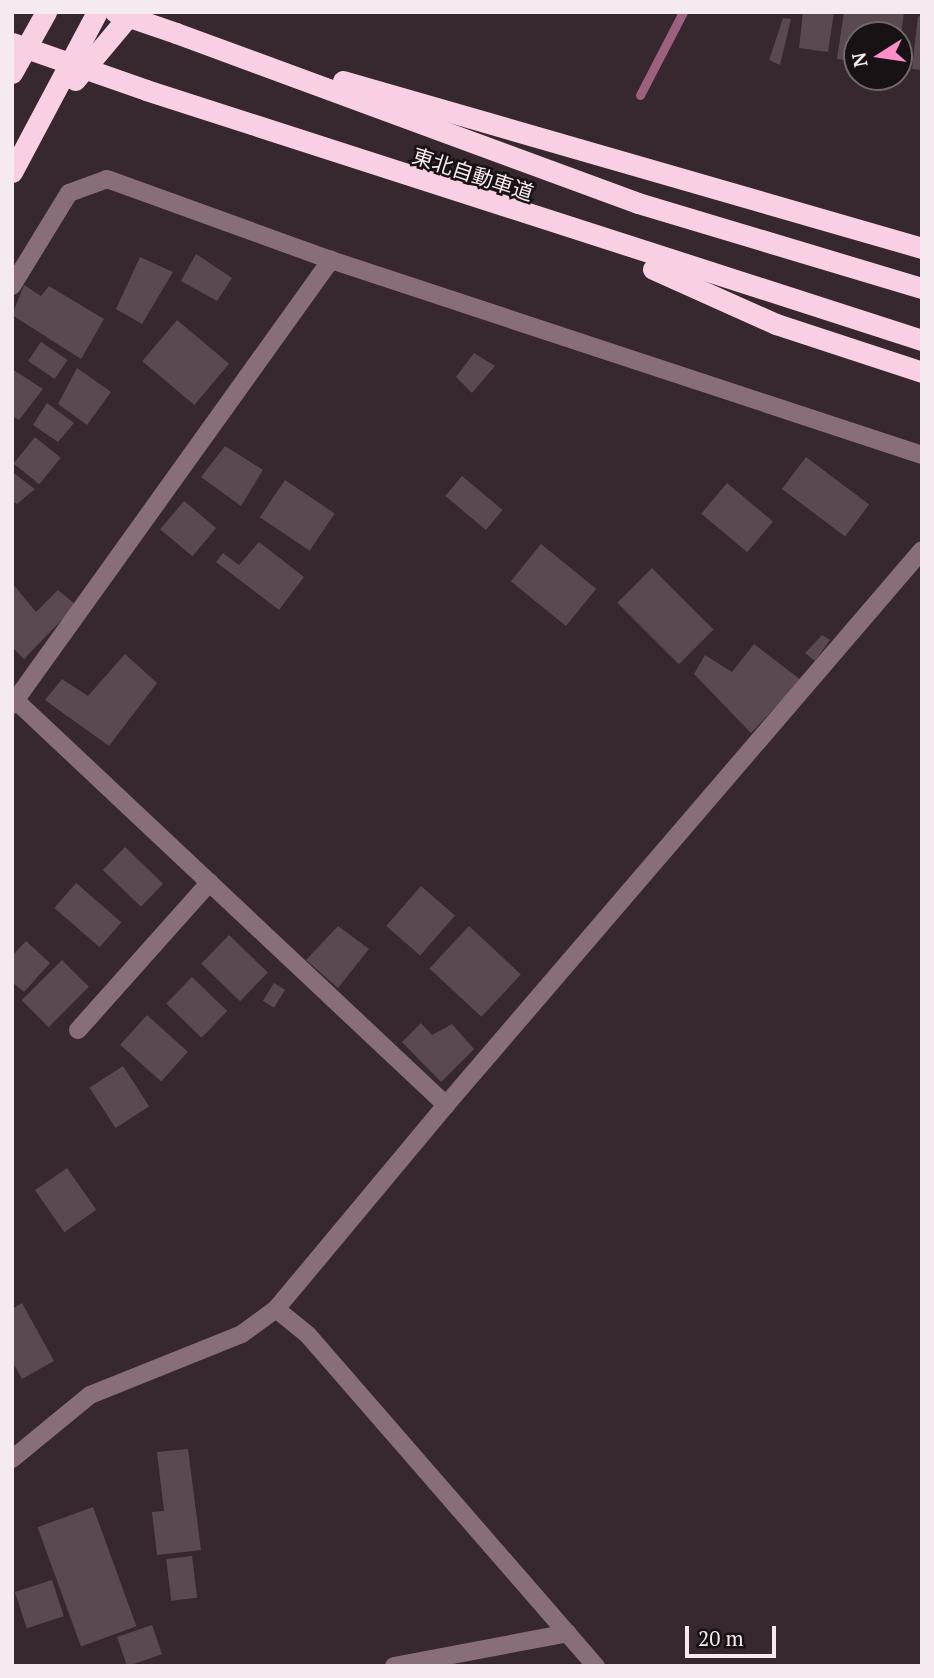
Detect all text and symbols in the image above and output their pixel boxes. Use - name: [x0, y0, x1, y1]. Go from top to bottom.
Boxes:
- north arrow: [843, 21, 913, 91]
- text: N: [845, 50, 873, 70]
- street label: 東北自動車道: [409, 143, 537, 205]
- scale bar: [689, 1612, 780, 1656]
- text: 20 m: [698, 1624, 744, 1652]

